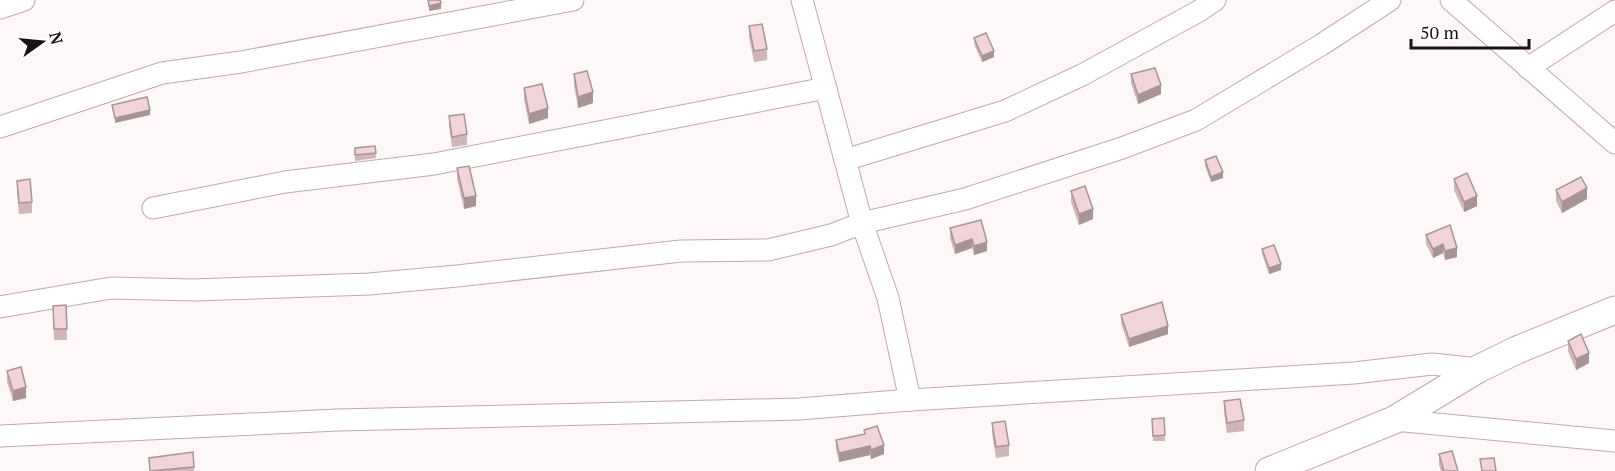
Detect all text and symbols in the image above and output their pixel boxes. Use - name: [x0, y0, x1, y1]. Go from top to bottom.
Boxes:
- north arrow: [12, 12, 72, 72]
- scale bar: [1411, 12, 1530, 50]
- text: 50 m: [1420, 20, 1460, 44]
- text: N: [44, 29, 69, 47]

